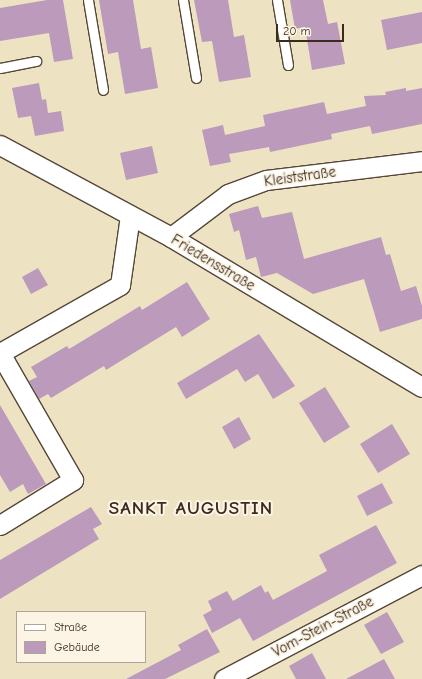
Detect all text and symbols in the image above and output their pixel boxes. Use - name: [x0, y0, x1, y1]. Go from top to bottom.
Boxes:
- scale bar: [278, 16, 346, 42]
- text: 20 m: [283, 24, 311, 38]
- street label: Kleiststraße: [263, 163, 337, 191]
- street label: Friedensstraße: [168, 231, 258, 295]
- district label: SANKT AUGUSTIN: [109, 498, 273, 520]
- street label: Vom-Stein-Straße: [269, 593, 377, 661]
- legend: [16, 611, 146, 663]
- text: Straße: [54, 620, 87, 634]
- text: Gebäude: [54, 640, 100, 654]

